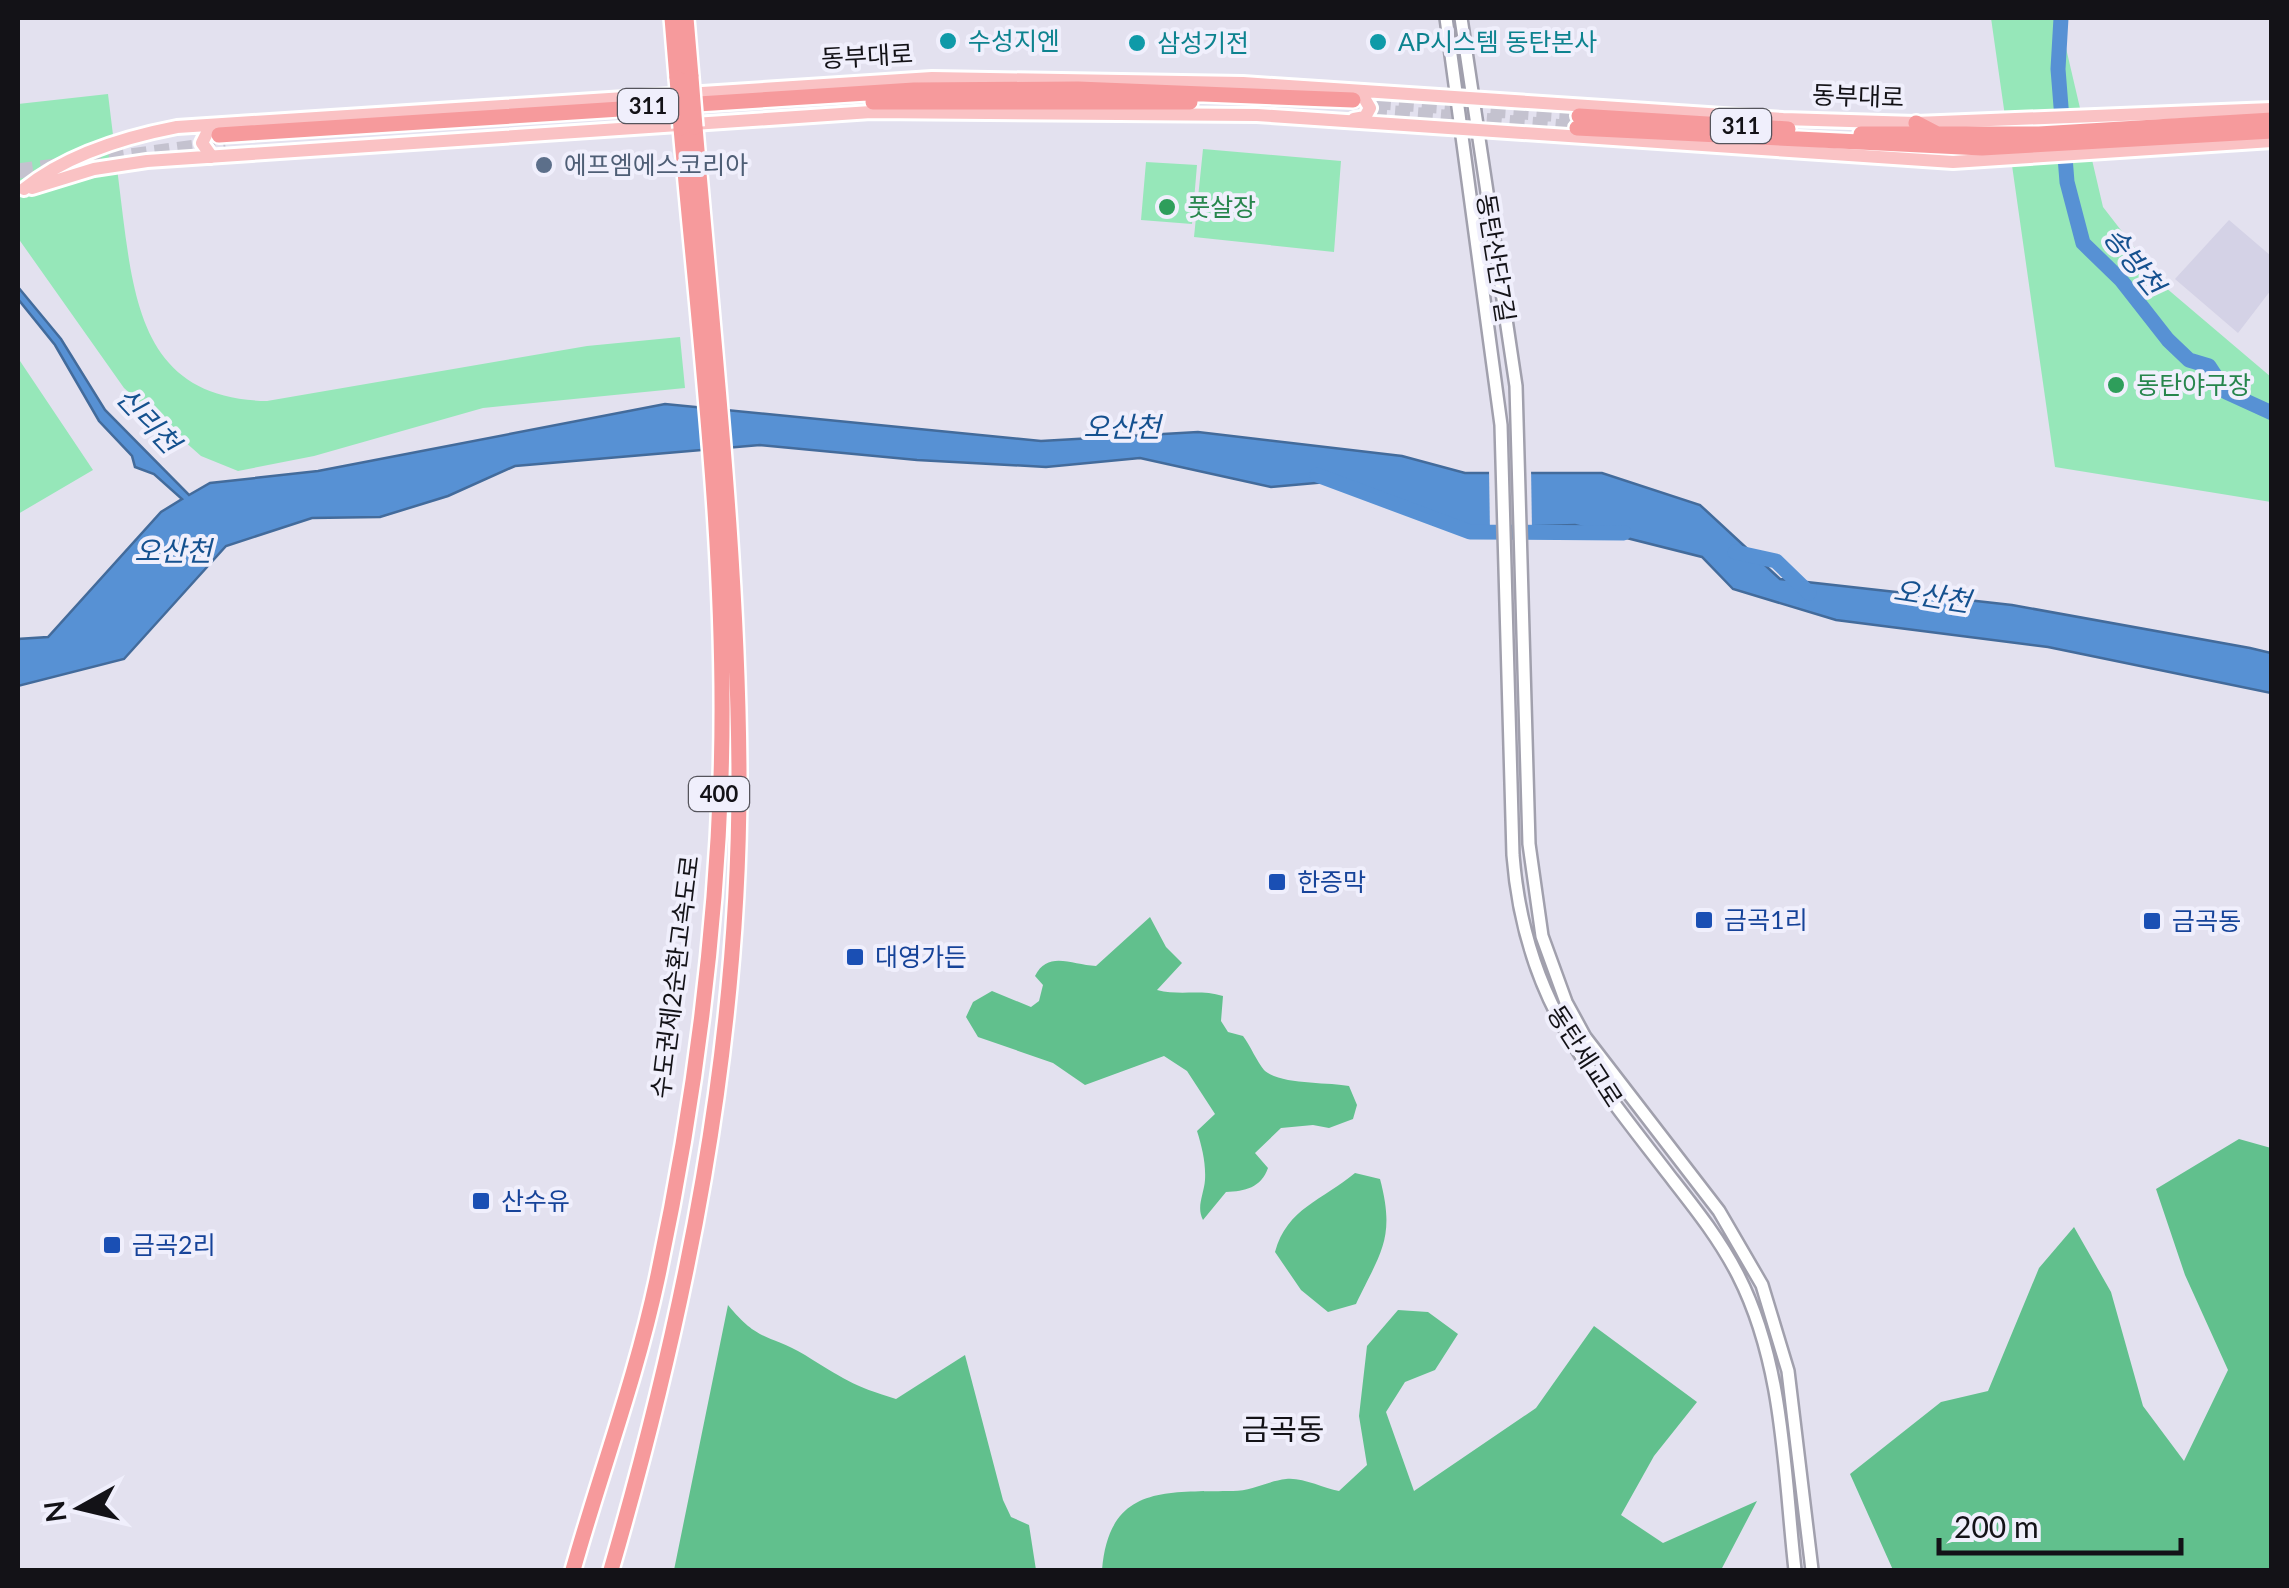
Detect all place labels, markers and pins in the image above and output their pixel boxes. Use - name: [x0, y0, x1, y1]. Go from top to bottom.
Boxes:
- place label: 수성지엔: [968, 25, 1060, 55]
- place label: AP시스템 동탄본사: [1398, 26, 1597, 56]
- place label: 삼성기전: [1157, 27, 1249, 57]
- marker: 수성지엔: [937, 30, 959, 52]
- marker: AP시스템 동탄본사: [1367, 31, 1389, 53]
- marker: 삼성기전: [1126, 32, 1148, 54]
- place label: 에프엠에스코리아: [564, 149, 748, 179]
- marker: 에프엠에스코리아: [533, 154, 555, 176]
- place label: 풋살장: [1187, 191, 1256, 221]
- marker: 풋살장: [1156, 196, 1178, 218]
- place label: 동탄야구장: [2136, 369, 2251, 399]
- marker: 동탄야구장: [2105, 374, 2127, 396]
- place label: 한증막: [1297, 866, 1366, 896]
- marker: 한증막: [1266, 871, 1288, 893]
- place label: 금곡1리: [1724, 904, 1808, 934]
- place label: 금곡동: [2172, 905, 2241, 935]
- marker: 금곡1리: [1693, 909, 1715, 931]
- marker: 금곡동: [2141, 910, 2163, 932]
- place label: 대영가든: [875, 941, 967, 971]
- marker: 대영가든: [844, 946, 866, 968]
- place label: 산수유: [501, 1185, 570, 1215]
- marker: 산수유: [470, 1190, 492, 1212]
- place label: 금곡2리: [132, 1229, 216, 1259]
- marker: 금곡2리: [101, 1234, 123, 1256]

